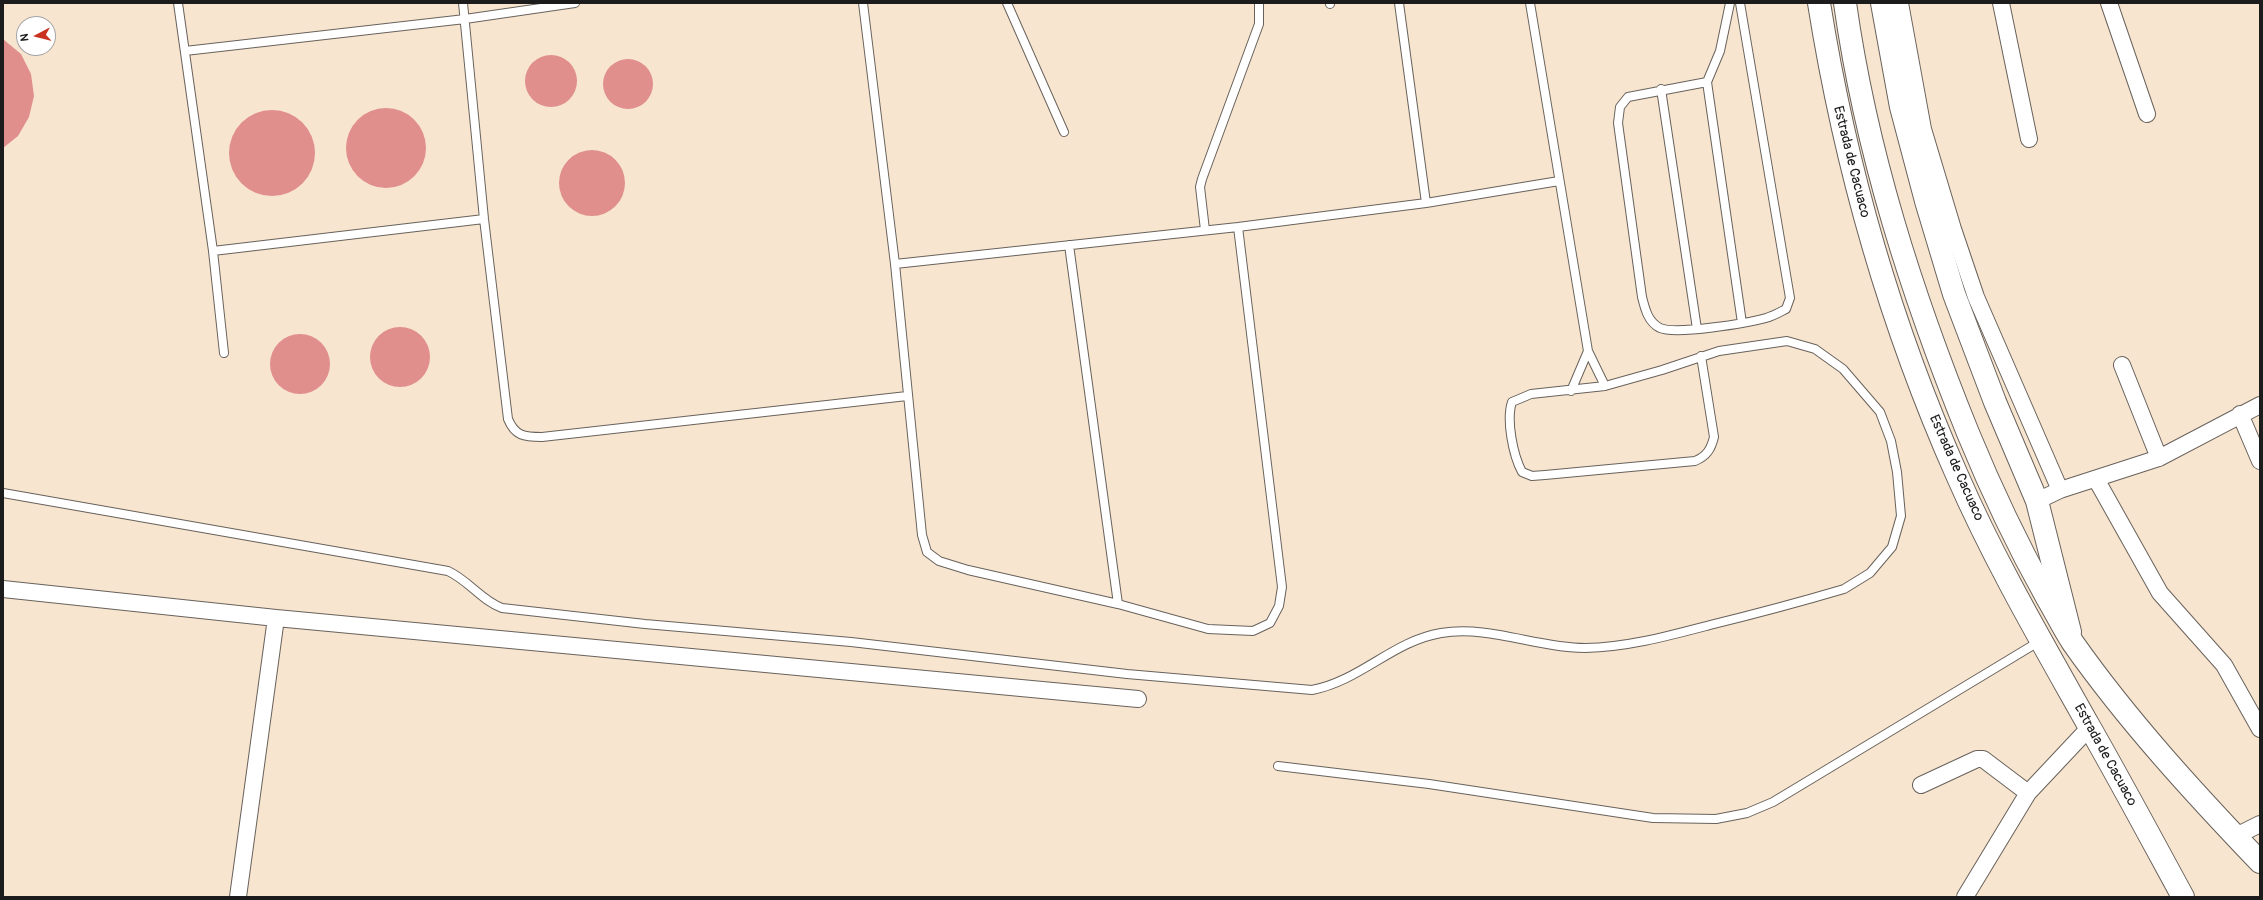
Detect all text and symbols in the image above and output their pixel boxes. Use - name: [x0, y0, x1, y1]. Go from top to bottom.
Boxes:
- north arrow: [16, 16, 56, 56]
- text: N: [18, 33, 31, 42]
- street label: Estrada de Cacuaco: [1829, 104, 1873, 220]
- street label: Estrada de Cacuaco: [1925, 412, 1987, 524]
- street label: Estrada de Cacuaco: [2070, 701, 2140, 809]

